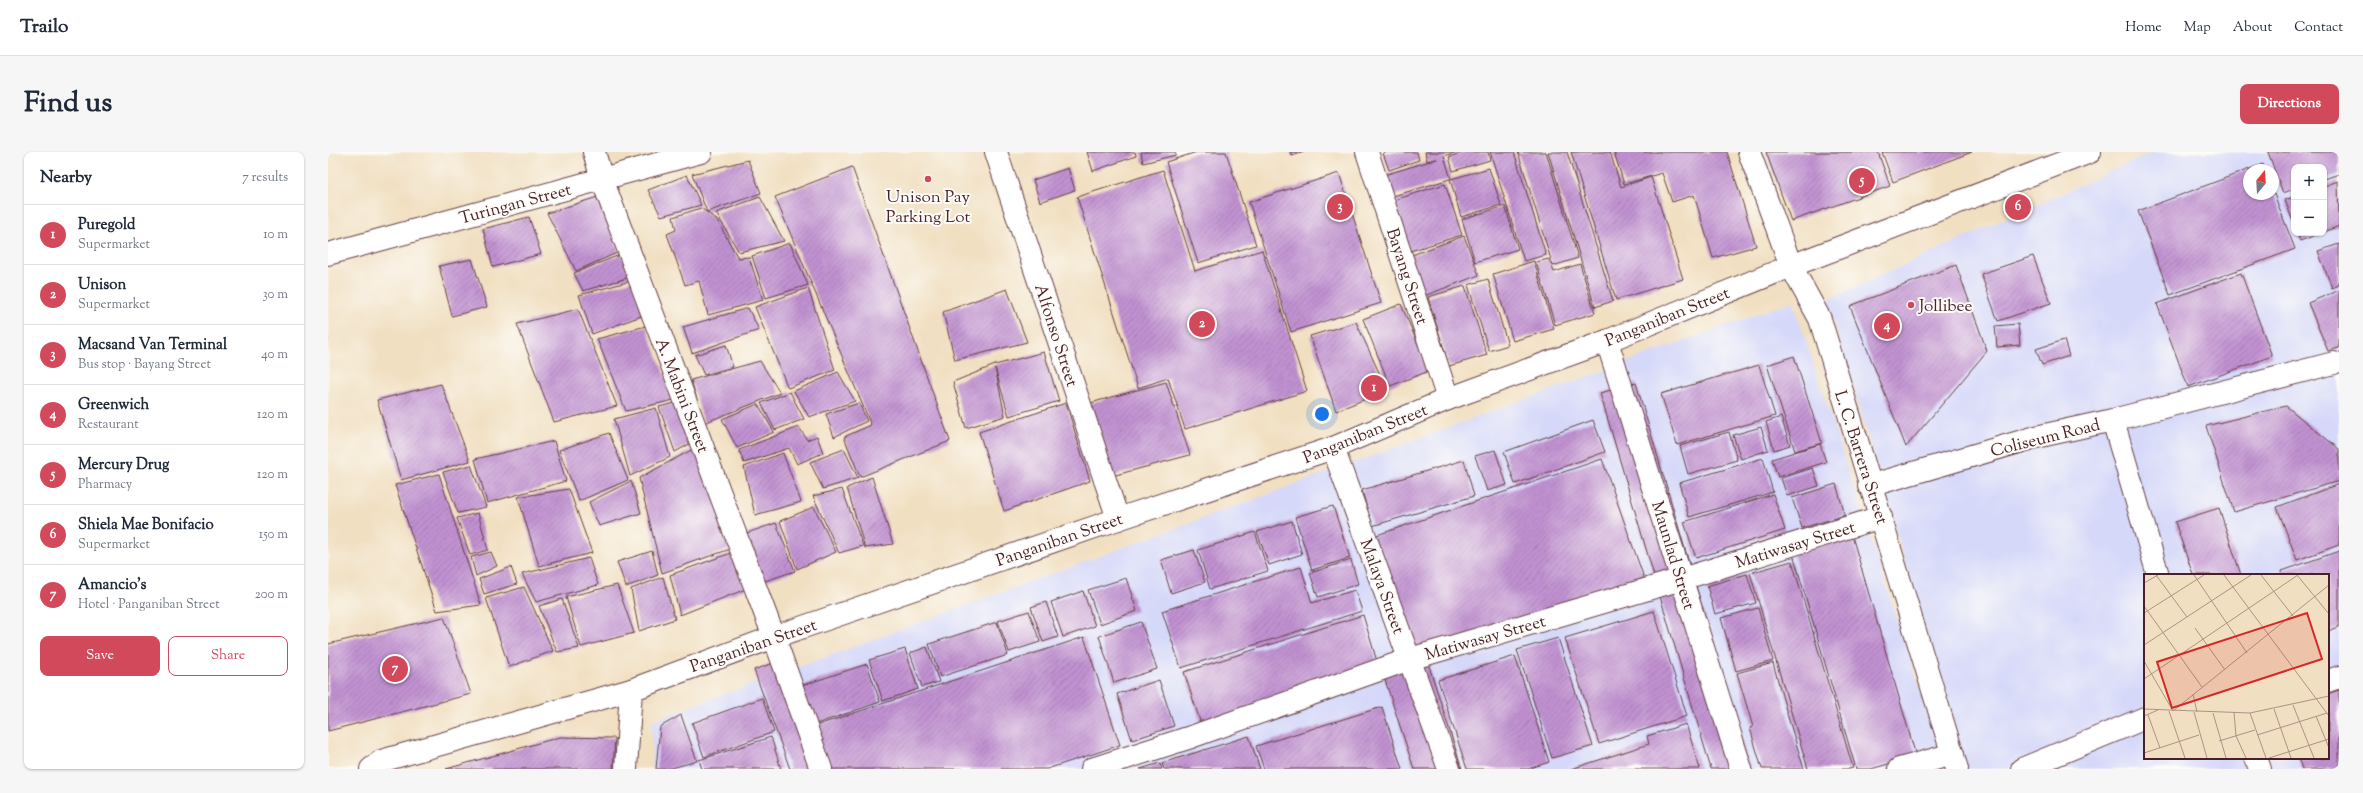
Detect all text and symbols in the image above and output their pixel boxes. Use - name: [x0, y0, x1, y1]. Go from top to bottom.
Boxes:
- text: Trailo: [20, 14, 68, 41]
- text: Home: [2125, 18, 2162, 38]
- text: Map: [2184, 18, 2211, 38]
- text: About: [2233, 18, 2272, 38]
- text: Contact: [2294, 18, 2343, 38]
- text: Find us: [24, 84, 112, 124]
- button: Directions: [2240, 84, 2339, 124]
- north arrow: [2243, 164, 2279, 200]
- map controls: [2291, 164, 2327, 236]
- button: +: [2291, 164, 2327, 200]
- text: Nearby: [40, 166, 92, 190]
- pin: 5: [1849, 166, 1875, 196]
- text: 7 results: [242, 169, 288, 187]
- marker: Unison Pay Parking Lot: [923, 174, 933, 184]
- street label: Turingan Street: [457, 178, 574, 231]
- place label: Unison Pay Parking Lot: [886, 186, 970, 230]
- pin: 3: [1327, 192, 1353, 222]
- pin: 6: [2005, 192, 2031, 222]
- button: −: [2291, 200, 2327, 236]
- text: Puregold: [78, 215, 135, 236]
- street label: Bayang Street: [1379, 225, 1433, 328]
- text: 1: [51, 226, 55, 244]
- text: 10 m: [263, 226, 288, 244]
- text: Supermarket: [78, 236, 150, 254]
- text: Unison: [78, 275, 126, 296]
- street label: Alfonso Street: [1027, 281, 1083, 390]
- street label: Panganiban Street: [1602, 282, 1734, 354]
- text: 2: [50, 286, 56, 304]
- text: 30 m: [262, 286, 288, 304]
- place label: Jollibee: [1918, 295, 1973, 319]
- text: Supermarket: [78, 296, 150, 314]
- marker: Jollibee: [1906, 300, 1916, 310]
- pin: 2: [1189, 309, 1215, 339]
- pin: 4: [1874, 311, 1900, 341]
- text: Macsand Van Terminal: [78, 335, 227, 356]
- street label: A. Mabini Street: [648, 335, 714, 457]
- text: 3: [50, 346, 56, 364]
- text: 40 m: [261, 346, 288, 364]
- text: Bus stop · Bayang Street: [78, 356, 211, 374]
- pin: 1: [1361, 373, 1387, 403]
- street label: L. C. Barrera Street: [1827, 387, 1893, 528]
- text: Greenwich: [78, 395, 149, 416]
- street label: Panganiban Street: [1300, 399, 1432, 471]
- your location: [1312, 404, 1332, 424]
- text: 4: [50, 406, 56, 424]
- text: 120 m: [257, 406, 288, 424]
- street label: Coliseum Road: [1988, 414, 2103, 464]
- text: Restaurant: [78, 416, 139, 434]
- text: Mercury Drug: [78, 455, 169, 476]
- text: 5: [51, 466, 55, 484]
- text: 120 m: [257, 466, 288, 484]
- text: Pharmacy: [78, 476, 132, 494]
- street label: Maunlad Street: [1644, 498, 1700, 613]
- street label: Panganiban Street: [993, 508, 1126, 574]
- text: Shiela Mae Bonifacio: [78, 515, 214, 536]
- street label: Matiwasay Street: [1732, 516, 1859, 576]
- text: 6: [50, 526, 56, 544]
- text: 150 m: [259, 526, 288, 544]
- text: Supermarket: [78, 536, 150, 554]
- street label: Malaya Street: [1353, 536, 1409, 638]
- inset map: [2144, 574, 2329, 759]
- text: Amancio's: [78, 575, 146, 596]
- text: 7: [50, 586, 56, 604]
- text: 200 m: [255, 586, 288, 604]
- text: Hotel · Panganiban Street: [78, 596, 220, 614]
- street label: Matiwasay Street: [1422, 610, 1549, 668]
- street label: Panganiban Street: [687, 614, 820, 680]
- button: Save: [40, 636, 160, 676]
- button: Share: [168, 636, 288, 676]
- pin: 7: [382, 654, 408, 684]

